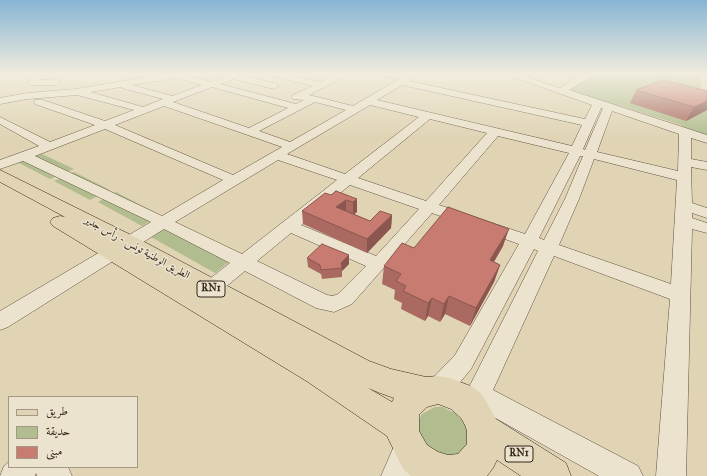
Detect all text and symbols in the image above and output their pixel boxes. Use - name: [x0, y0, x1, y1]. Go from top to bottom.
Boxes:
- street label: الطريق الوطنية تونس - رأس جدير: [82, 214, 192, 282]
- road number: RN1: [197, 281, 225, 297]
- legend: [8, 396, 138, 468]
- text: طريق: [46, 404, 68, 418]
- text: حديقة: [46, 424, 70, 438]
- text: مبنى: [46, 444, 62, 458]
- road number: RN1: [505, 446, 533, 462]

